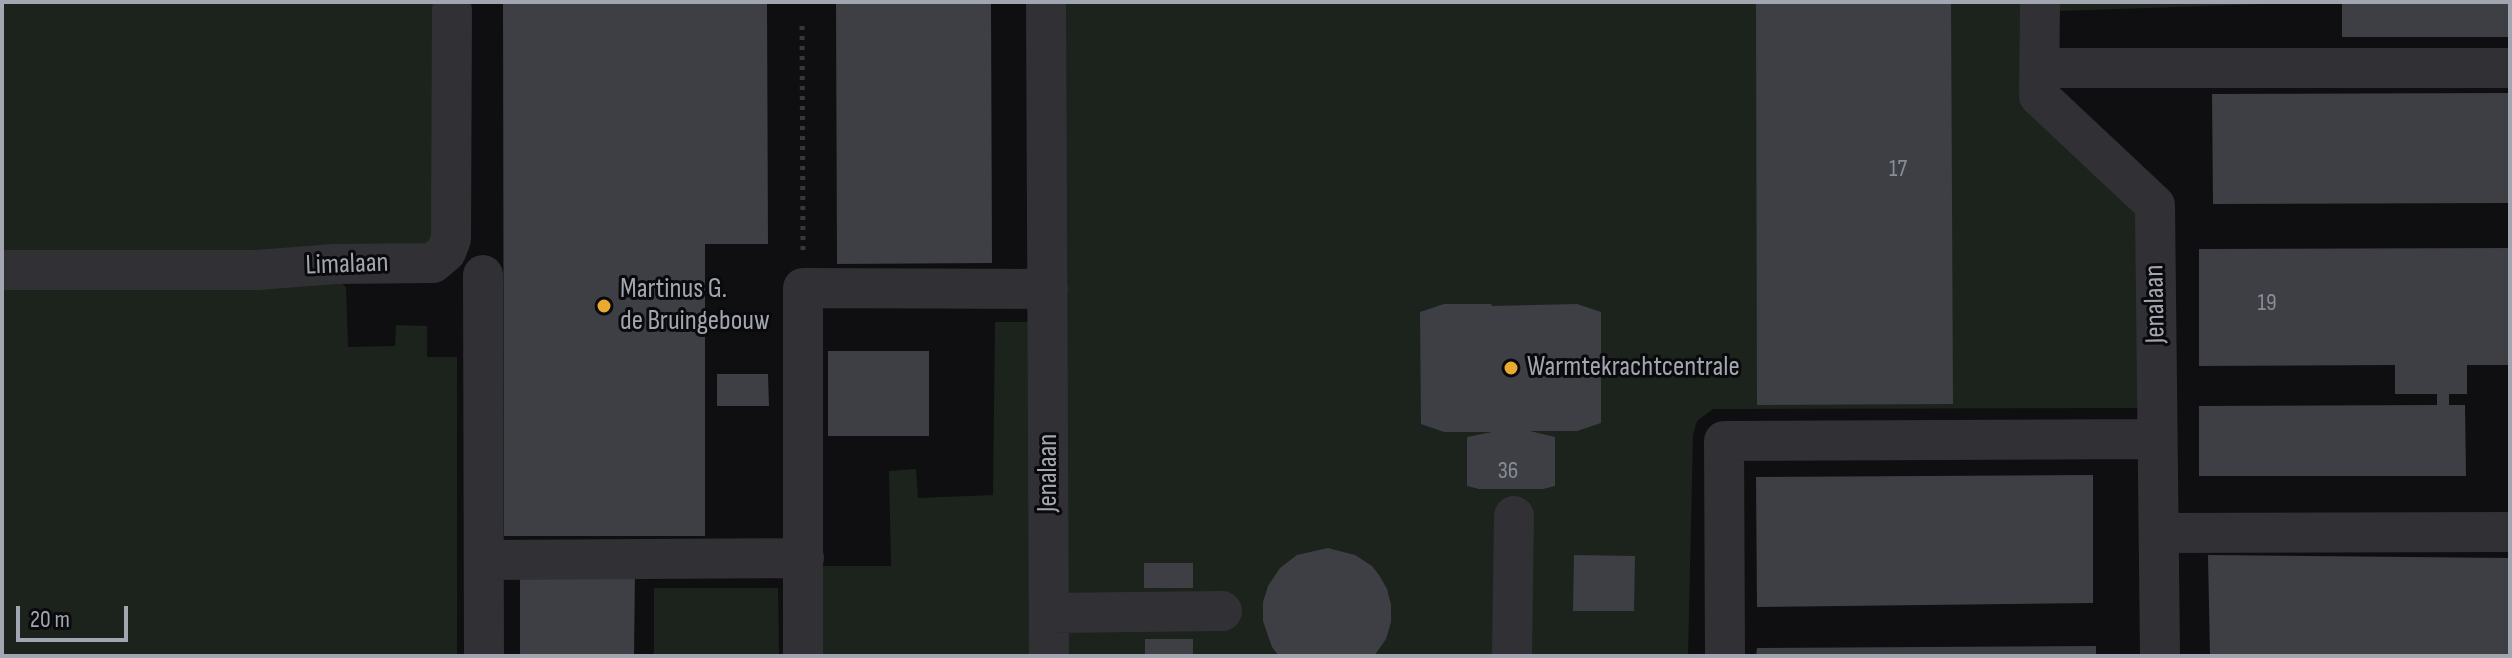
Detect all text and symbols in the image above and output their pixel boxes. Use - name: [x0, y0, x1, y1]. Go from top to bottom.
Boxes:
- house number: 17: [1889, 156, 1907, 184]
- street label: Limalaan: [305, 247, 389, 283]
- street label: Jenalaan: [2139, 264, 2173, 344]
- place label: Martinus G. de Bruingebouw: [620, 273, 770, 339]
- house number: 19: [2257, 290, 2277, 318]
- marker: Martinus G. de Bruingebouw: [595, 297, 613, 315]
- place label: Warmtekrachtcentrale: [1527, 351, 1740, 385]
- marker: Warmtekrachtcentrale: [1502, 359, 1520, 377]
- street label: Jenalaan: [1032, 434, 1066, 512]
- house number: 36: [1498, 458, 1518, 486]
- scale bar: [20, 590, 132, 640]
- text: 20 m: [30, 605, 70, 634]

